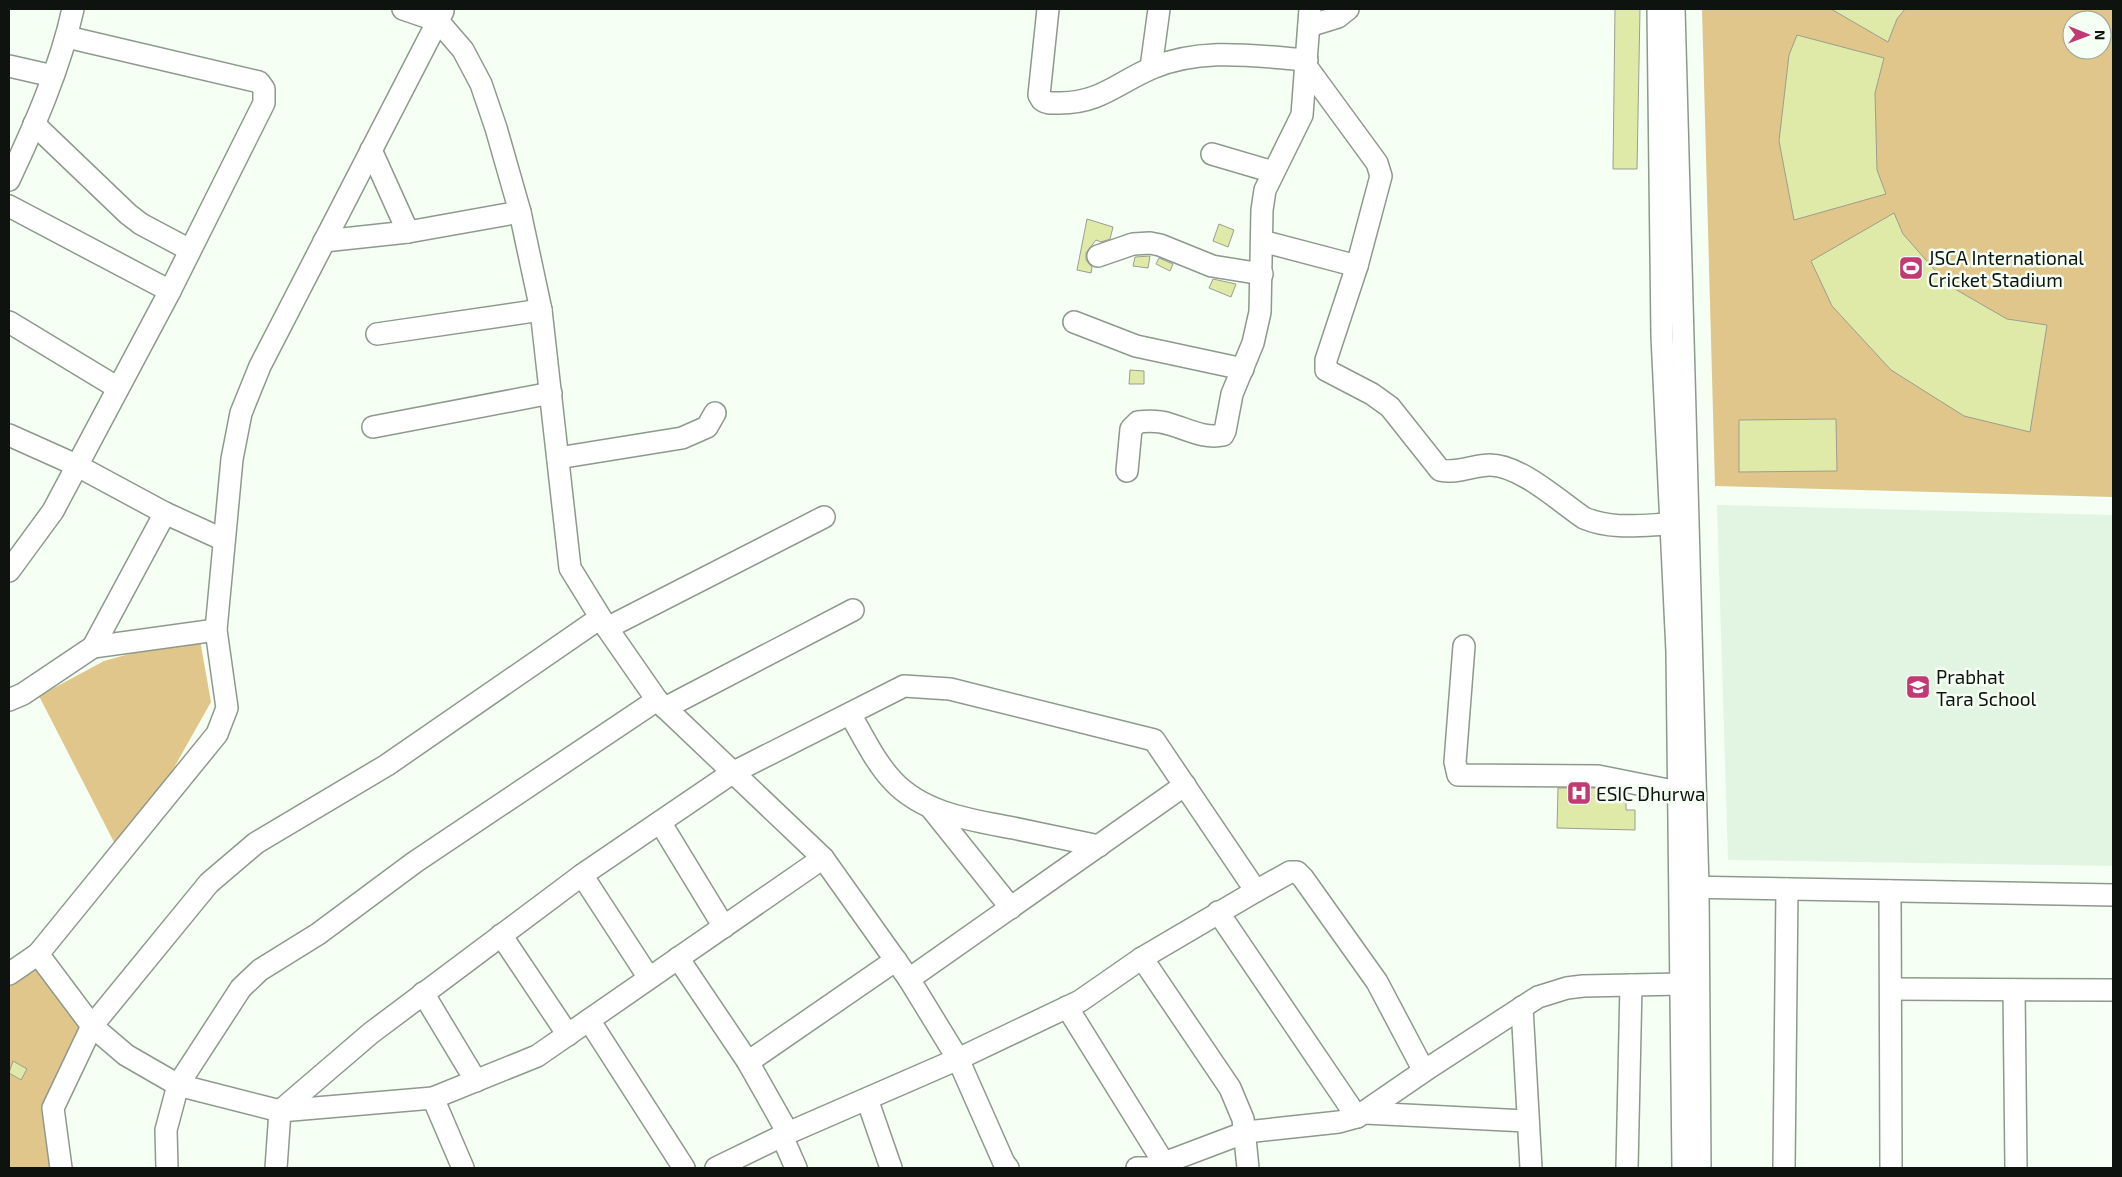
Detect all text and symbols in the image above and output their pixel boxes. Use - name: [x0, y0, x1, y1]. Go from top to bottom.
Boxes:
- north arrow: [2062, 10, 2112, 60]
- text: N: [2092, 30, 2109, 40]
- place label: JSCA International Cricket Stadium: [1928, 246, 2084, 291]
- sports icon: JSCA International Cricket Stadium: [1898, 255, 1924, 281]
- place label: Prabhat Tara School: [1936, 665, 2037, 710]
- school or university icon: Prabhat Tara School: [1905, 674, 1931, 700]
- hospital icon: ESIC Dhurwa: [1566, 780, 1592, 806]
- place label: ESIC Dhurwa: [1596, 782, 1705, 805]

